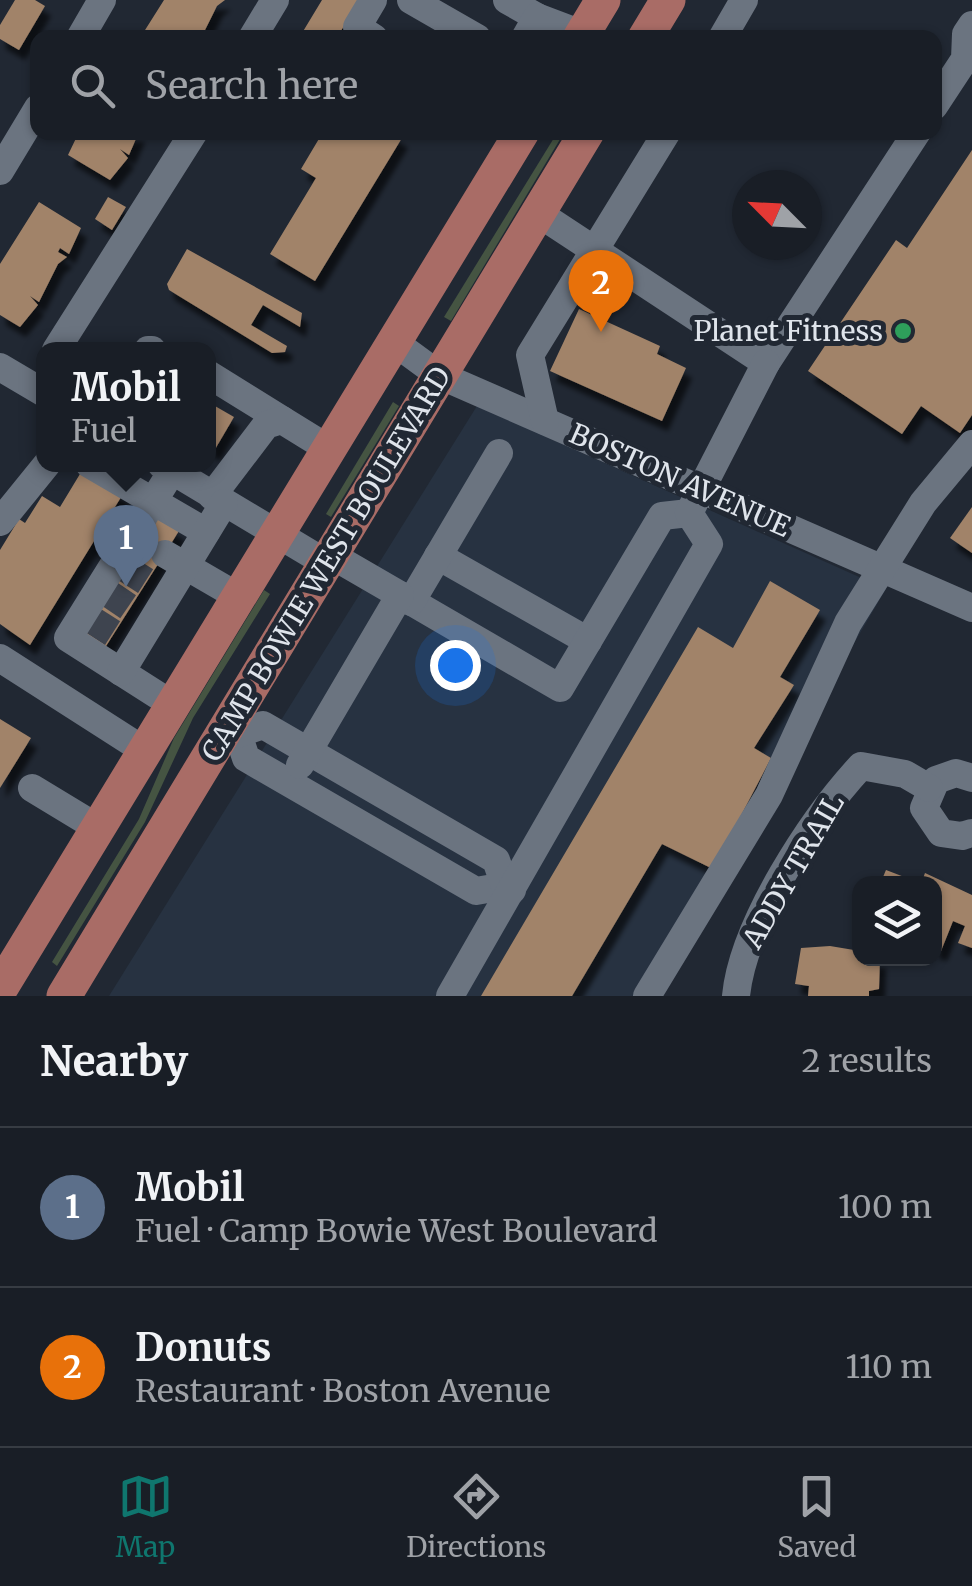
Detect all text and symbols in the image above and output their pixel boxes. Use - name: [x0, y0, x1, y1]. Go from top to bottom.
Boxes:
- search box: [30, 30, 942, 140]
- icon: search: [65, 58, 120, 113]
- text: Search here: [145, 62, 358, 109]
- north arrow: [732, 170, 822, 260]
- pin: 2: [568, 250, 634, 332]
- place label: Planet Fitness: [693, 313, 883, 349]
- marker: Planet Fitness: [892, 320, 914, 342]
- popup: [36, 342, 216, 472]
- street label: CAMP BOWIE WEST BOULEVARD: [194, 360, 458, 768]
- text: Mobil: [71, 364, 181, 411]
- text: Fuel: [71, 411, 137, 451]
- street label: BOSTON AVENUE: [564, 415, 796, 545]
- pin: 1: [94, 504, 158, 587]
- your location: [430, 640, 481, 691]
- street label: ADDY TRAIL: [734, 787, 852, 956]
- map controls: [852, 876, 942, 966]
- button: layers: [852, 876, 942, 966]
- text: Nearby: [40, 1035, 188, 1087]
- text: 2 results: [801, 1041, 932, 1081]
- text: Mobil: [135, 1164, 245, 1211]
- text: 1: [65, 1187, 80, 1227]
- text: 100 m: [838, 1187, 932, 1227]
- text: Fuel · Camp Bowie West Boulevard: [135, 1211, 658, 1251]
- text: Donuts: [135, 1324, 271, 1371]
- text: 2: [63, 1347, 82, 1387]
- text: 110 m: [845, 1347, 932, 1387]
- text: Restaurant · Boston Avenue: [135, 1371, 550, 1411]
- tab: Map: [115, 1469, 175, 1565]
- tab: Directions: [406, 1469, 546, 1565]
- tab: Saved: [777, 1469, 856, 1565]

